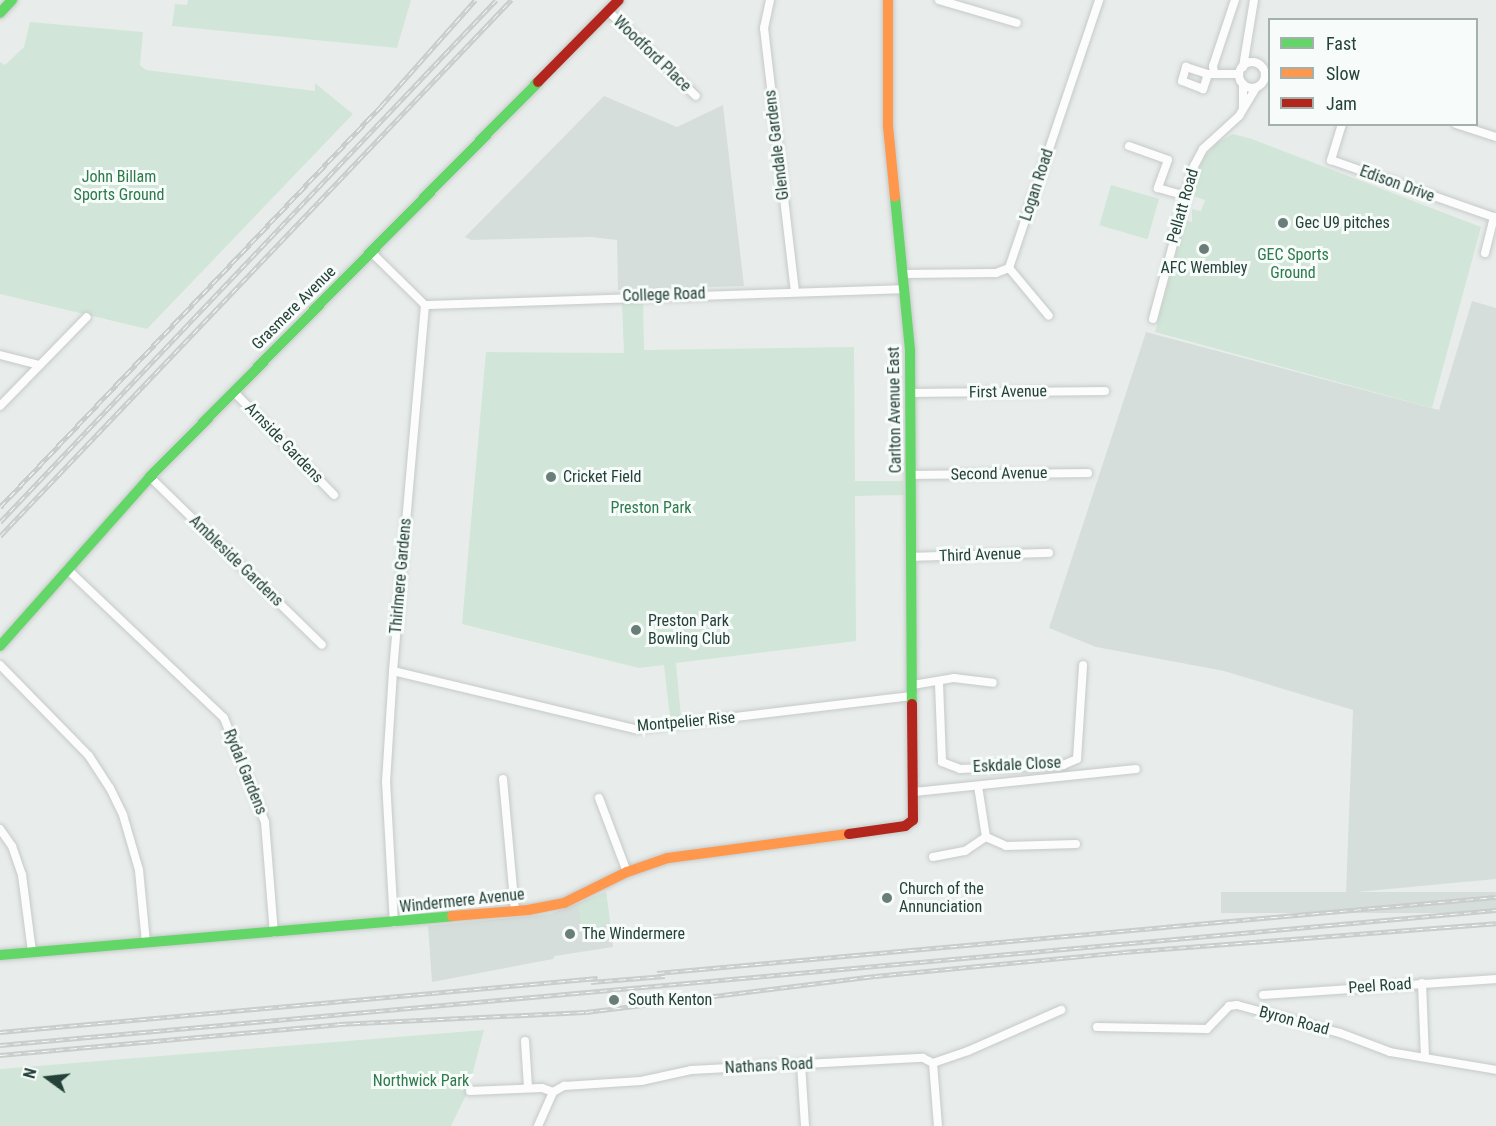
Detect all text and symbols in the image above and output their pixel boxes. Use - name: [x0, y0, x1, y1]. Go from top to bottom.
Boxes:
- street label: Woodford Place: [609, 12, 695, 96]
- legend: [1268, 18, 1478, 126]
- text: Fast: [1326, 33, 1357, 54]
- text: Slow: [1326, 63, 1360, 84]
- street label: Glendale Gardens: [761, 89, 793, 201]
- text: Jam: [1326, 93, 1357, 114]
- street label: Logan Road: [1016, 146, 1058, 224]
- street label: Edison Drive: [1357, 162, 1437, 206]
- park label: John Billam Sports Ground: [74, 167, 164, 205]
- street label: Pellatt Road: [1163, 167, 1203, 245]
- place label: Gec U9 pitches: [1295, 213, 1390, 233]
- marker: Gec U9 pitches: [1276, 216, 1290, 230]
- marker: AFC Wembley: [1197, 242, 1211, 256]
- park label: GEC Sports Ground: [1257, 245, 1329, 283]
- place label: AFC Wembley: [1161, 258, 1247, 278]
- street label: Grasmere Avenue: [248, 262, 340, 354]
- street label: College Road: [622, 284, 706, 306]
- street label: Carlton Avenue East: [884, 346, 906, 474]
- street label: First Avenue: [969, 382, 1047, 402]
- street label: Arnside Gardens: [241, 399, 327, 487]
- street label: Second Avenue: [951, 464, 1047, 484]
- place label: Cricket Field: [563, 467, 641, 487]
- marker: Cricket Field: [544, 470, 558, 484]
- park label: Preston Park: [611, 498, 691, 518]
- street label: Ambleside Gardens: [185, 511, 287, 611]
- street label: Thirlmere Gardens: [386, 517, 416, 635]
- street label: Third Avenue: [939, 544, 1021, 566]
- place label: Preston Park Bowling Club: [648, 611, 730, 649]
- marker: Preston Park Bowling Club: [629, 623, 643, 637]
- street label: Montpelier Rise: [636, 708, 736, 736]
- street label: Rydal Gardens: [219, 727, 271, 817]
- street label: Eskdale Close: [972, 753, 1062, 777]
- place label: Church of the Annunciation: [899, 879, 984, 917]
- street label: Windermere Avenue: [399, 885, 525, 917]
- marker: Church of the Annunciation: [880, 891, 894, 905]
- place label: The Windermere: [582, 924, 685, 944]
- marker: The Windermere: [563, 927, 577, 941]
- street label: Peel Road: [1348, 974, 1412, 998]
- place label: South Kenton: [628, 990, 712, 1010]
- marker: South Kenton: [605, 991, 623, 1009]
- street label: Byron Road: [1257, 1002, 1331, 1040]
- north arrow: [18, 1048, 78, 1108]
- street label: Nathans Road: [724, 1054, 814, 1078]
- text: N: [20, 1066, 41, 1080]
- park label: Northwick Park: [373, 1071, 469, 1091]

